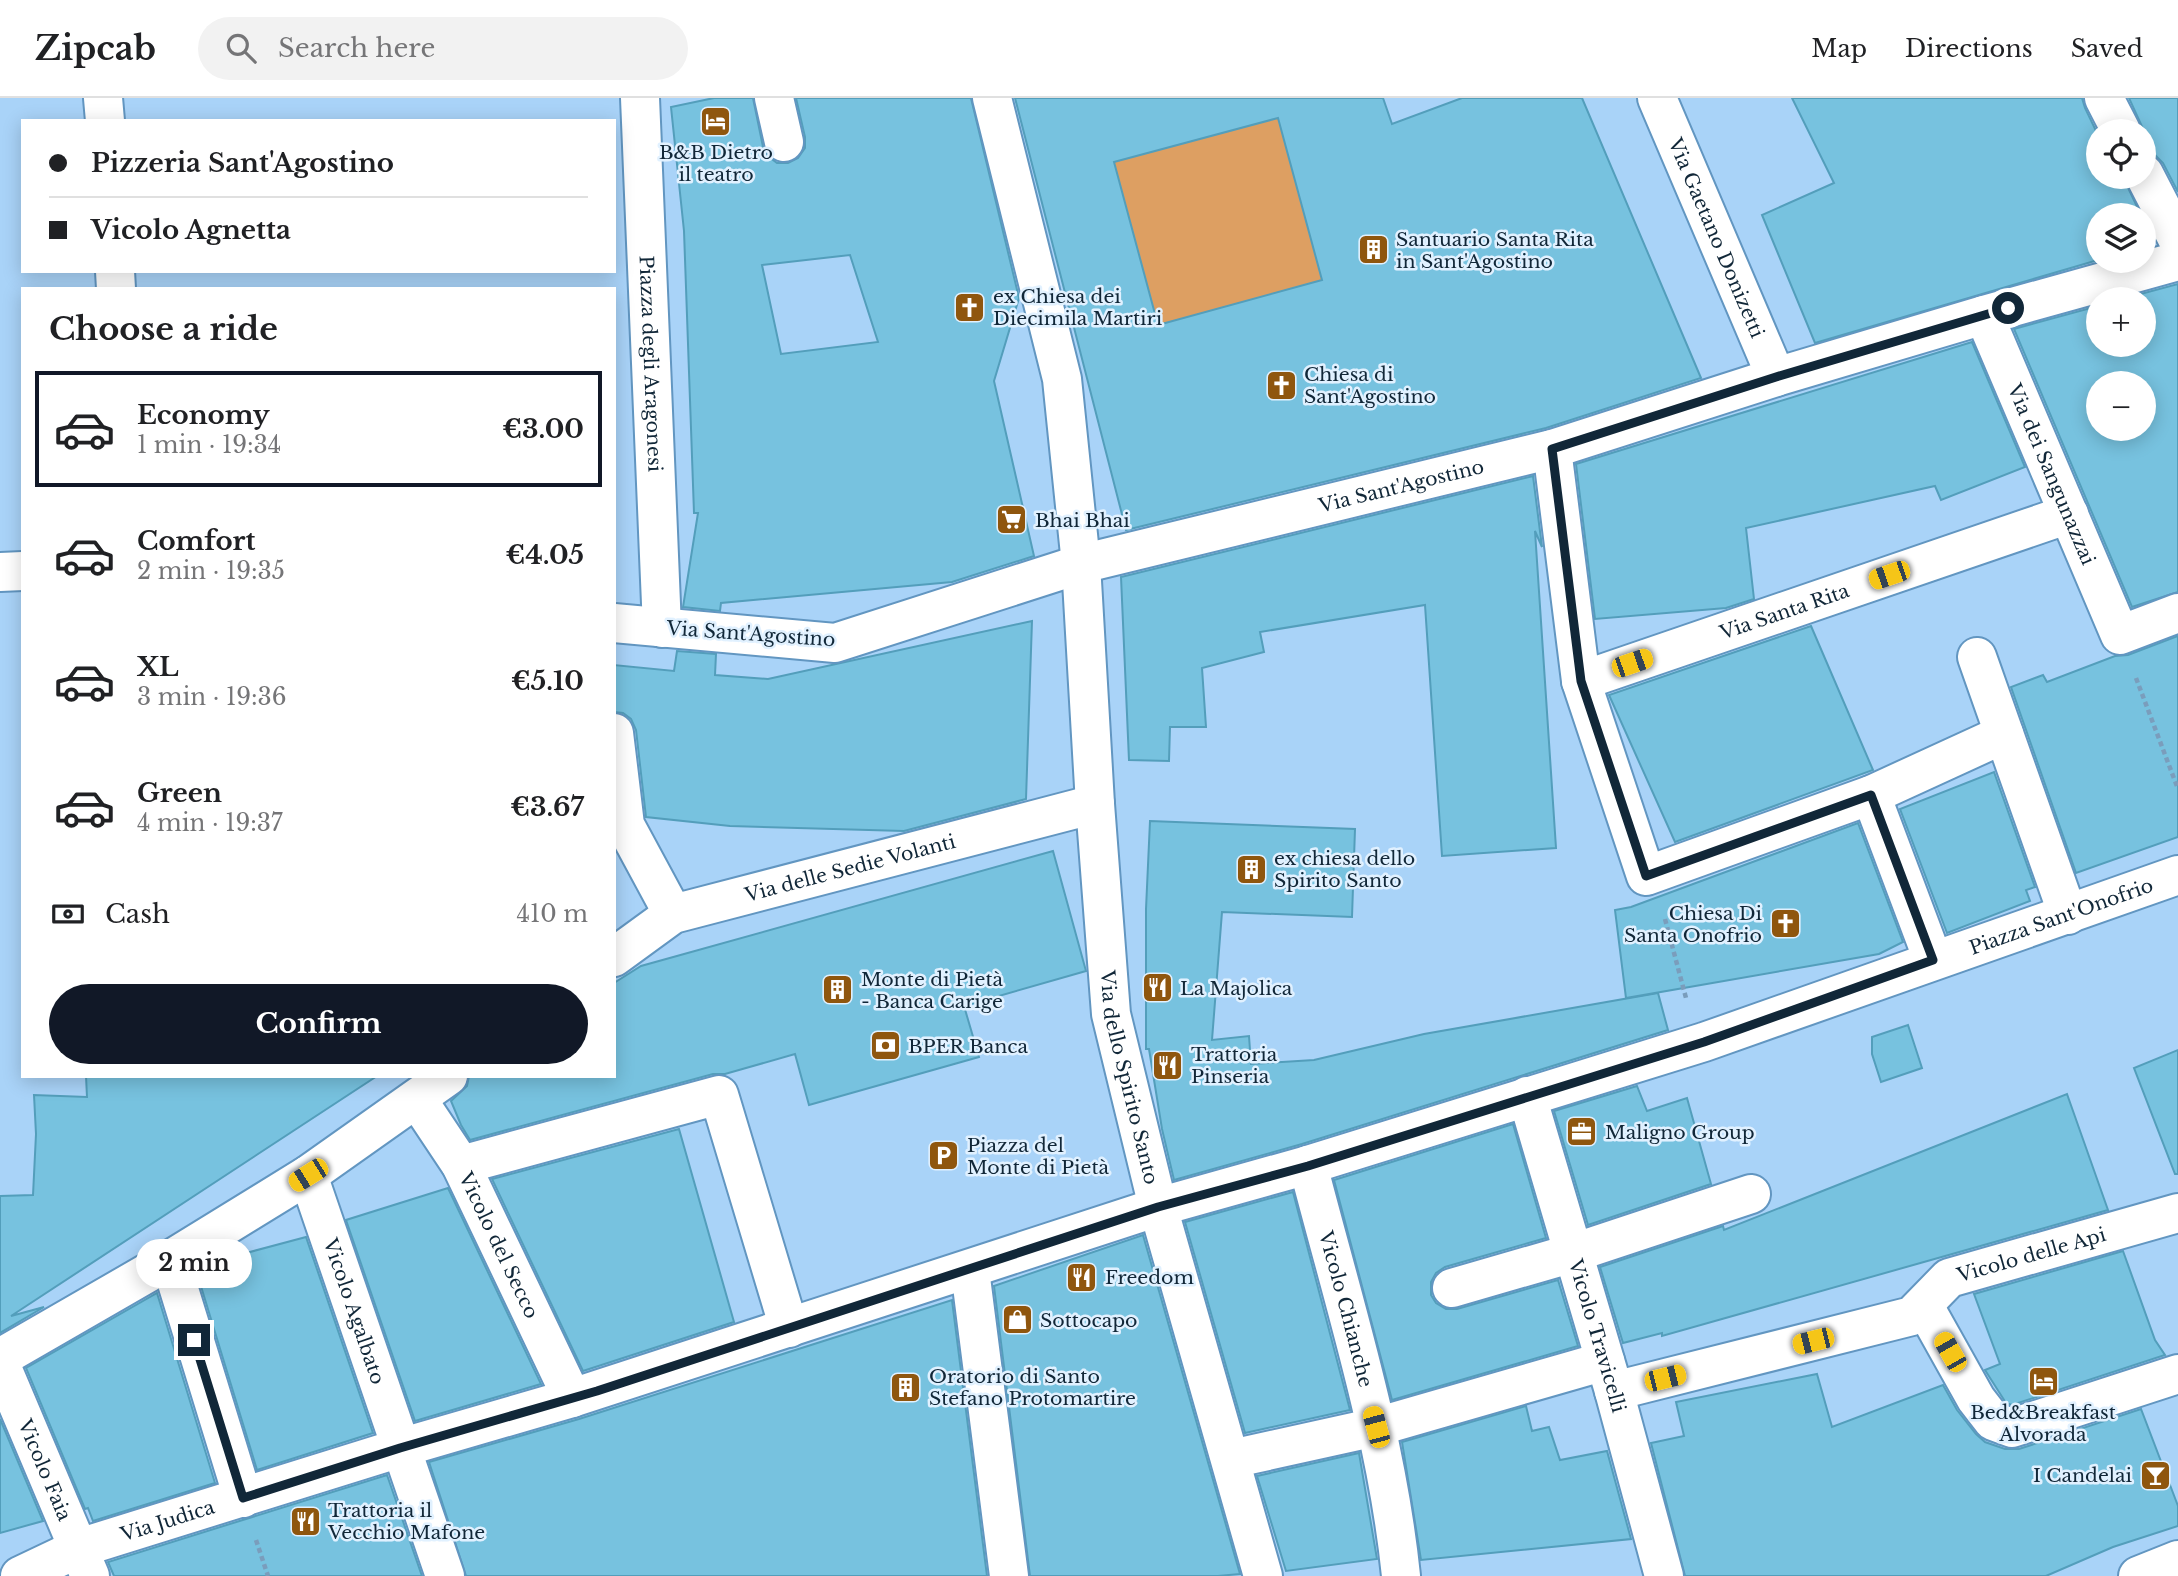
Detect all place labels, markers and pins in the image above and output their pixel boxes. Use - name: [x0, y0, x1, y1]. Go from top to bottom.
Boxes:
- hotel icon: B&B Dietro il teatro: [699, 104, 733, 138]
- place label: B&B Dietro il teatro: [659, 141, 773, 186]
- place label: Santuario Santa Rita in Sant'Agostino: [1396, 228, 1594, 273]
- building icon: Santuario Santa Rita in Sant'Agostino: [1356, 233, 1390, 267]
- place label: ex Chiesa dei Diecimila Martiri: [993, 285, 1163, 330]
- church icon: ex Chiesa dei Diecimila Martiri: [953, 290, 987, 324]
- place label: Chiesa di Sant'Agostino: [1304, 363, 1436, 408]
- church icon: Chiesa di Sant'Agostino: [1264, 368, 1298, 402]
- supermarket icon: Bhai Bhai: [995, 503, 1029, 537]
- place label: Bhai Bhai: [1035, 509, 1130, 532]
- place label: ex chiesa dello Spirito Santo: [1274, 847, 1415, 892]
- building icon: ex chiesa dello Spirito Santo: [1234, 852, 1268, 886]
- place label: Chiesa Di Santa Onofrio: [1624, 902, 1763, 947]
- church icon: Chiesa Di Santa Onofrio: [1768, 907, 1802, 941]
- place label: Monte di Pietà - Banca Carige: [861, 968, 1004, 1013]
- restaurant icon: La Majolica: [1140, 971, 1174, 1005]
- building icon: Monte di Pietà - Banca Carige: [821, 973, 855, 1007]
- place label: La Majolica: [1180, 977, 1293, 1000]
- bank icon: BPER Banca: [868, 1029, 902, 1063]
- place label: BPER Banca: [908, 1035, 1028, 1058]
- place label: Trattoria Pinseria: [1191, 1043, 1278, 1088]
- restaurant icon: Trattoria Pinseria: [1151, 1048, 1185, 1082]
- office icon: Maligno Group: [1565, 1115, 1599, 1149]
- place label: Maligno Group: [1605, 1121, 1755, 1144]
- place label: Piazza del Monte di Pietà: [967, 1134, 1110, 1179]
- parking icon: Piazza del Monte di Pietà: [927, 1139, 961, 1173]
- restaurant icon: Freedom: [1065, 1260, 1099, 1294]
- place label: Freedom: [1105, 1266, 1194, 1289]
- shop icon: Sottocapo: [1000, 1303, 1034, 1337]
- place label: Sottocapo: [1040, 1309, 1138, 1332]
- hotel icon: Bed&Breakfast Alvorada: [2026, 1364, 2060, 1398]
- place label: Oratorio di Santo Stefano Protomartire: [929, 1365, 1136, 1410]
- building icon: Oratorio di Santo Stefano Protomartire: [889, 1370, 923, 1404]
- place label: Bed&Breakfast Alvorada: [1970, 1401, 2117, 1446]
- bar icon: I Candelai: [2138, 1458, 2172, 1492]
- place label: I Candelai: [2033, 1464, 2133, 1487]
- place label: Trattoria il Vecchio Mafone: [327, 1499, 485, 1544]
- restaurant icon: Trattoria il Vecchio Mafone: [288, 1504, 322, 1538]

